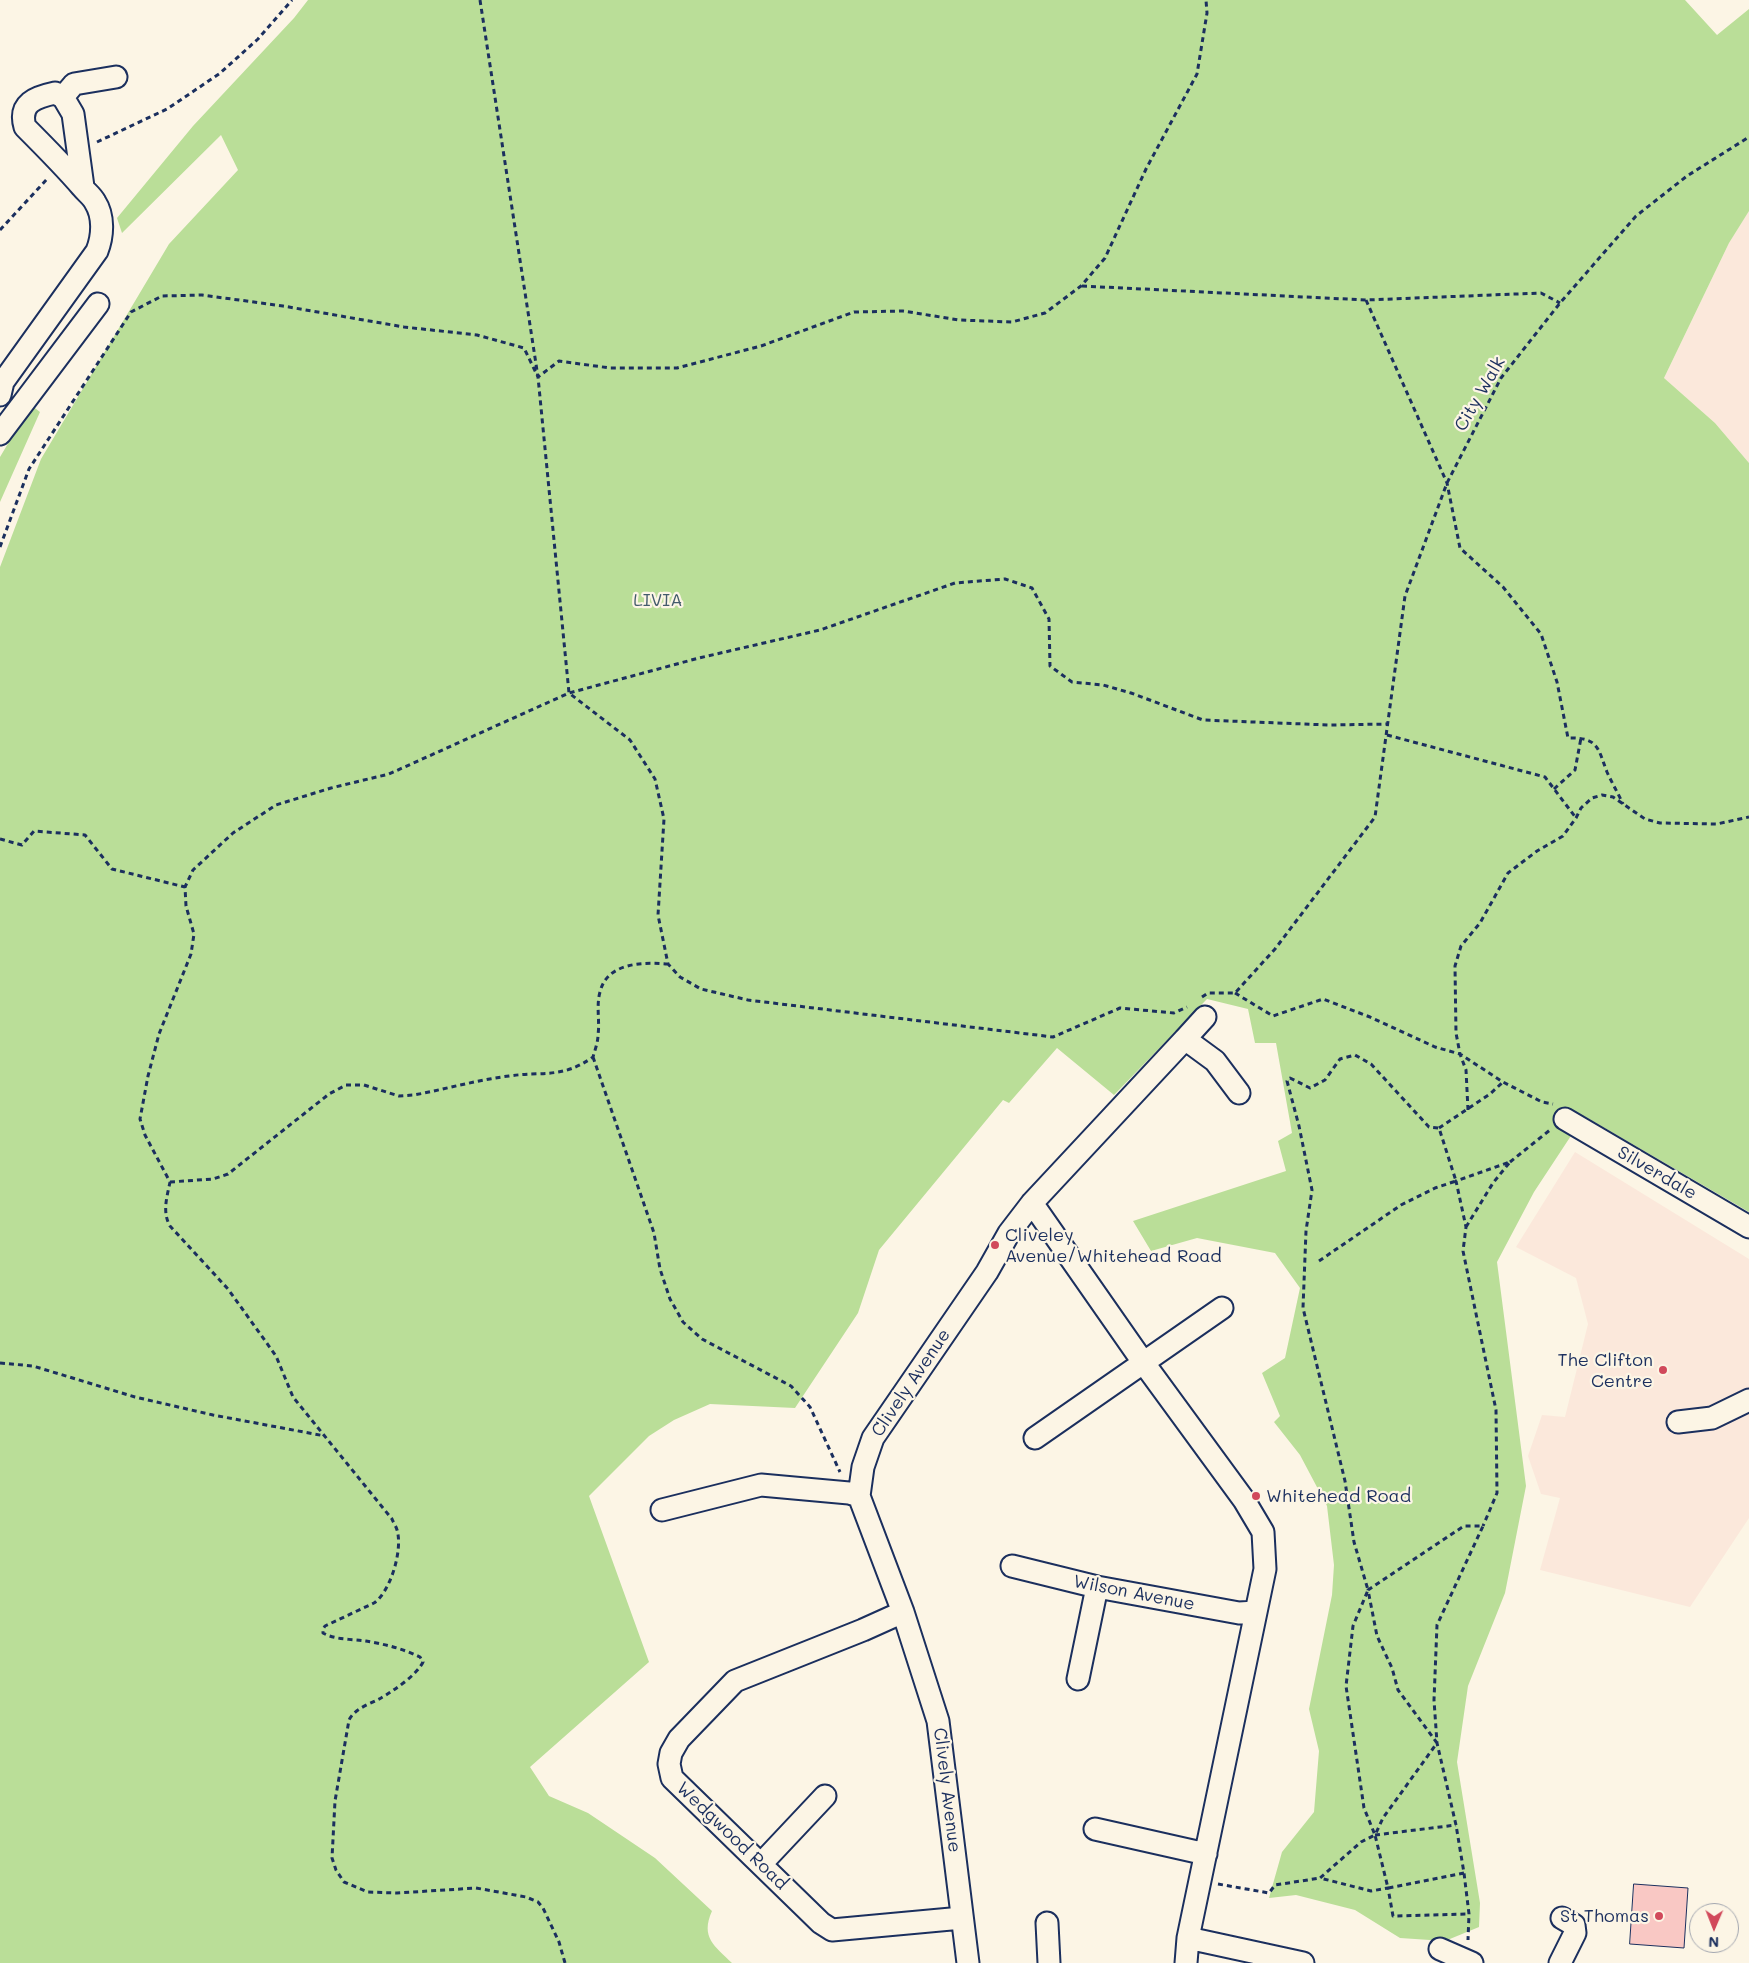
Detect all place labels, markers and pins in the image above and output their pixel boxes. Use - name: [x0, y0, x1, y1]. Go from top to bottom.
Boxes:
- place label: Cliveley Avenue/Whitehead Road: [1005, 1224, 1222, 1266]
- marker: Cliveley Avenue/Whitehead Road: [989, 1239, 1001, 1251]
- place label: The Clifton Centre: [1557, 1349, 1653, 1392]
- marker: The Clifton Centre: [1657, 1364, 1669, 1376]
- place label: Whitehead Road: [1266, 1485, 1411, 1507]
- marker: Whitehead Road: [1250, 1490, 1262, 1502]
- place label: St Thomas: [1560, 1905, 1649, 1927]
- marker: St Thomas: [1653, 1910, 1665, 1922]

